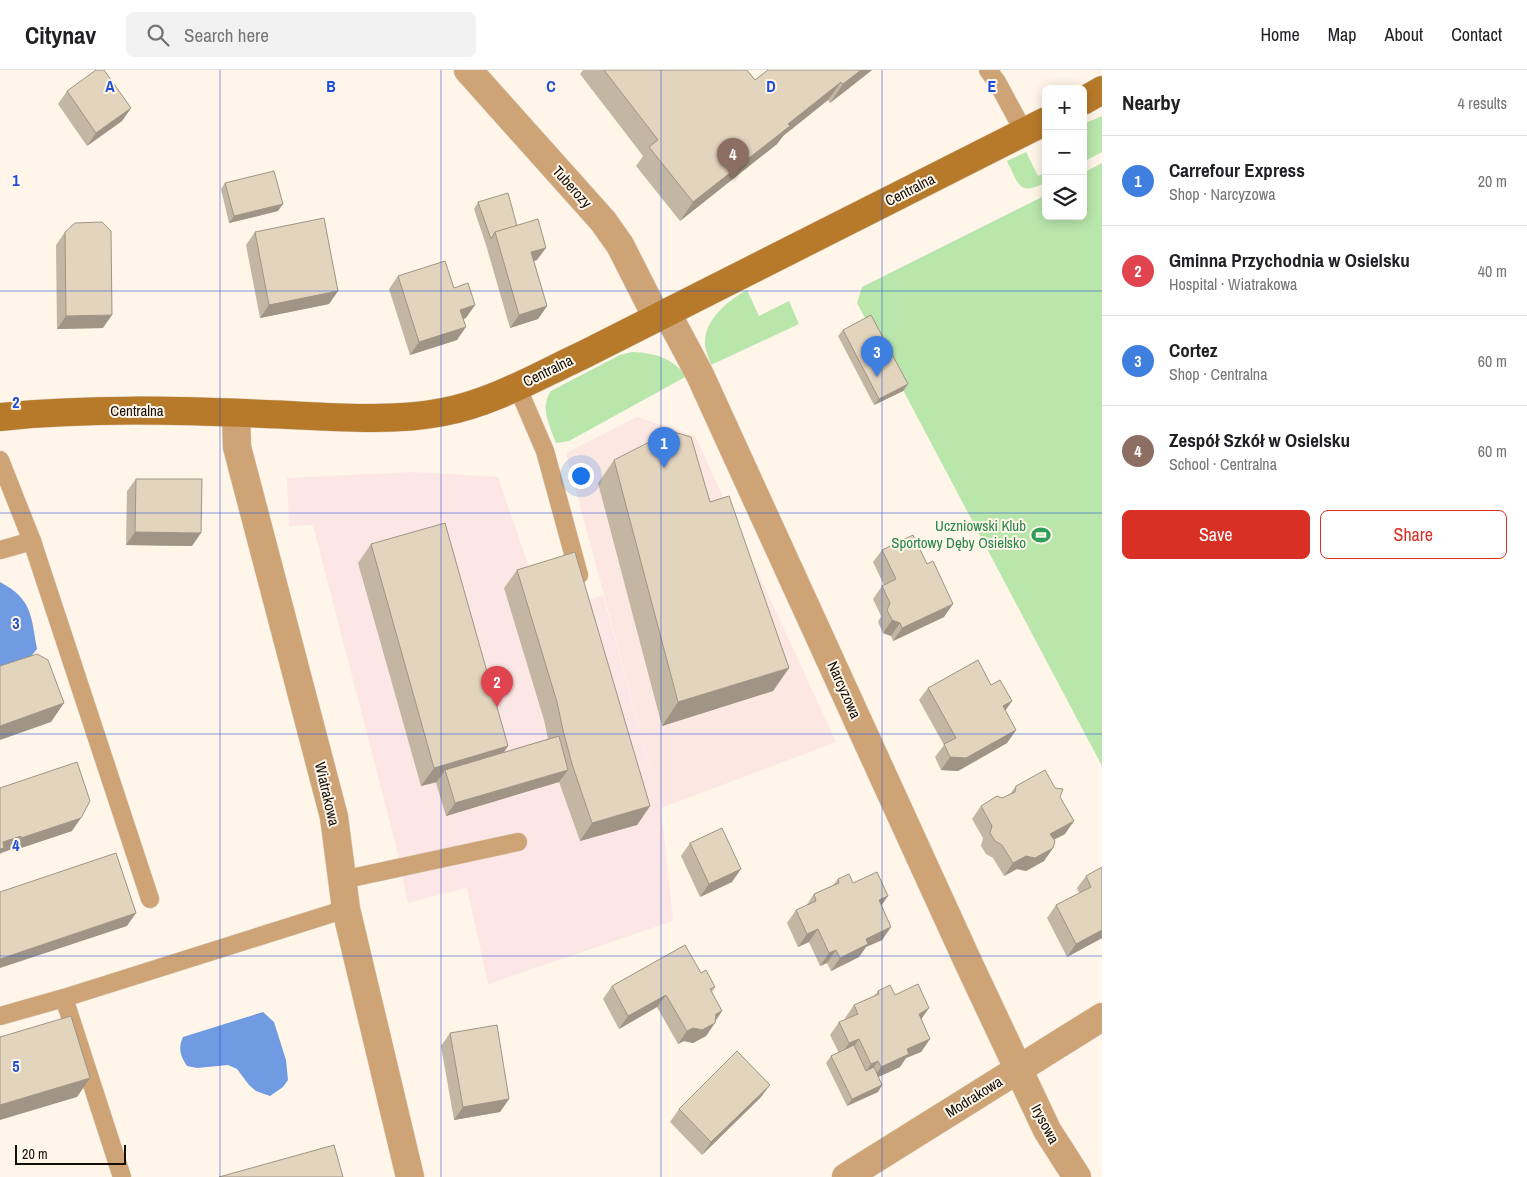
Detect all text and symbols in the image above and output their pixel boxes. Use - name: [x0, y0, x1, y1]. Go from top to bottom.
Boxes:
- search box: [126, 12, 476, 57]
- text: Citynav: [25, 19, 96, 51]
- icon: search: [144, 21, 172, 49]
- text: Search here: [184, 22, 269, 48]
- text: Home: [1260, 22, 1300, 47]
- text: Map: [1328, 22, 1357, 47]
- text: About: [1385, 22, 1423, 47]
- text: Contact: [1451, 22, 1502, 47]
- text: A: [105, 75, 115, 97]
- text: B: [326, 75, 336, 97]
- text: C: [546, 75, 556, 97]
- text: D: [766, 75, 776, 97]
- text: E: [988, 75, 997, 97]
- map controls: [1042, 85, 1087, 220]
- button: +: [1042, 85, 1087, 130]
- text: Nearby: [1122, 88, 1180, 117]
- text: 4 results: [1457, 92, 1507, 114]
- button: −: [1042, 130, 1087, 175]
- pin: 4: [717, 138, 749, 179]
- text: Carrefour Express: [1169, 157, 1305, 183]
- street label: Tuberozy: [548, 161, 598, 213]
- street label: Centralna: [881, 168, 938, 211]
- text: 1: [12, 169, 20, 191]
- text: 1: [1134, 170, 1142, 192]
- text: 20 m: [1478, 170, 1507, 192]
- button: layers: [1042, 175, 1087, 220]
- text: Shop · Narcyzowa: [1169, 183, 1275, 205]
- text: Gminna Przychodnia w Osielsku: [1169, 247, 1410, 273]
- text: 2: [1134, 260, 1142, 282]
- text: 40 m: [1478, 260, 1507, 282]
- text: Hospital · Wiatrakowa: [1169, 273, 1297, 295]
- pin: 3: [861, 336, 893, 377]
- text: Cortez: [1169, 337, 1217, 363]
- street label: Centralna: [519, 349, 576, 392]
- text: 3: [1134, 350, 1142, 372]
- text: 60 m: [1478, 350, 1507, 372]
- text: Shop · Centralna: [1169, 363, 1267, 385]
- text: 2: [12, 391, 20, 413]
- street label: Centralna: [110, 400, 164, 421]
- pin: 1: [648, 427, 680, 468]
- text: Zespół Szkół w Osielsku: [1169, 427, 1350, 453]
- text: 4: [1134, 440, 1142, 462]
- text: 60 m: [1478, 440, 1507, 462]
- text: School · Centralna: [1169, 453, 1277, 475]
- your location: [568, 463, 594, 489]
- button: Save: [1122, 510, 1310, 559]
- button: Share: [1320, 510, 1507, 559]
- place label: Uczniowski Klub Sportowy Dęby Osielsko: [891, 515, 1026, 553]
- sports icon: Uczniowski Klub Sportowy Dęby Osielsko: [1030, 524, 1052, 546]
- text: 3: [12, 612, 20, 634]
- street label: Narcyzowa: [822, 658, 866, 722]
- pin: 2: [481, 666, 513, 707]
- street label: Wiatrakowa: [310, 760, 345, 828]
- text: 4: [12, 834, 20, 856]
- text: 5: [12, 1055, 20, 1077]
- street label: Modrakowa: [941, 1071, 1006, 1122]
- street label: Irysowa: [1026, 1100, 1065, 1148]
- scale bar: [15, 1142, 126, 1165]
- text: 20 m: [22, 1145, 48, 1163]

